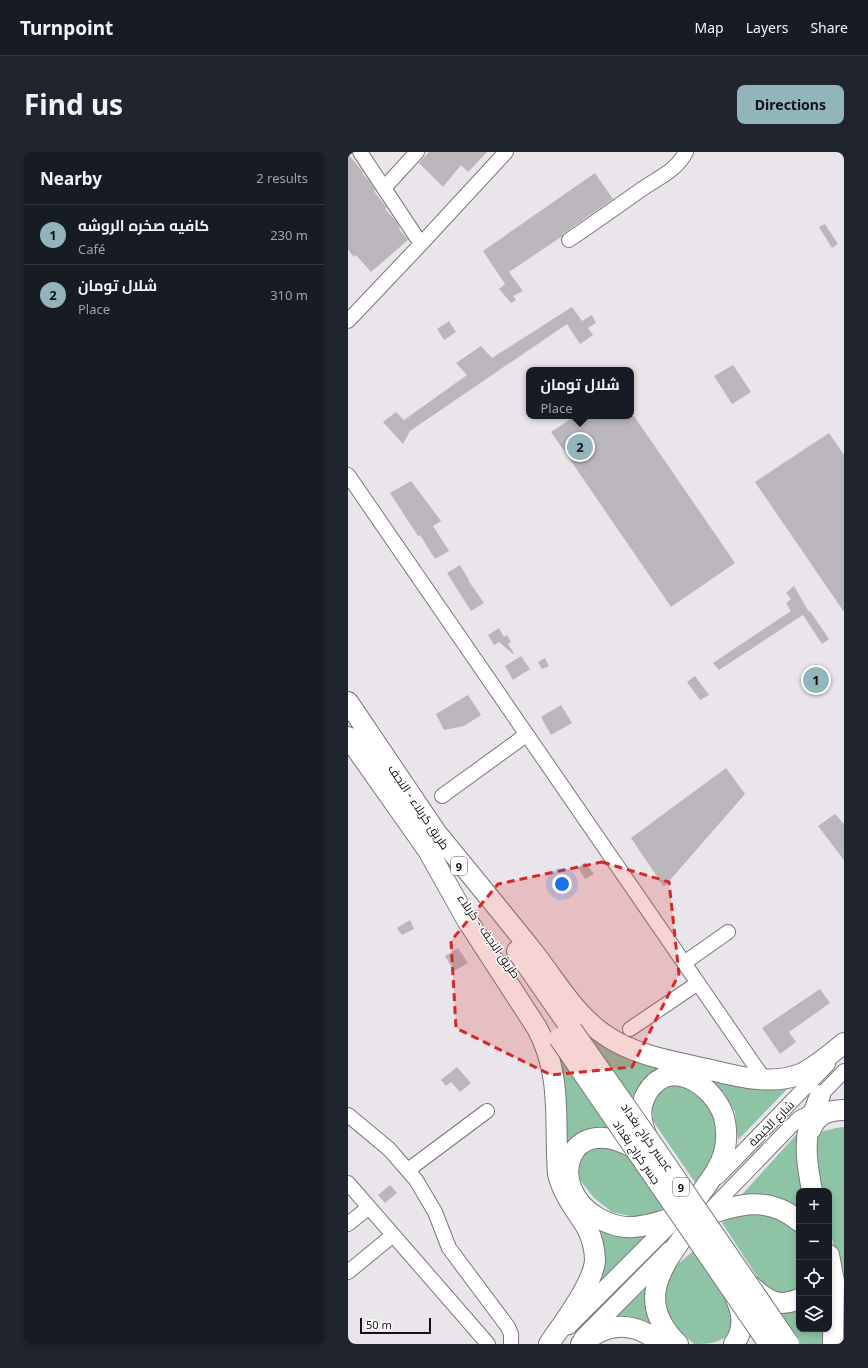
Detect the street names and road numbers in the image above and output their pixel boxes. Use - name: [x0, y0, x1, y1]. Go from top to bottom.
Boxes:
- street label: طريق کربلاء - النجف: [384, 761, 454, 853]
- road number: 9: [451, 857, 467, 875]
- street label: طريق النجف - کربلاء: [454, 890, 525, 982]
- street label: شارع الخيمة: [744, 1096, 798, 1150]
- street label: جسر كراج بغدادc: [618, 1100, 676, 1174]
- street label: جسر كراج بغداد: [610, 1117, 664, 1187]
- road number: 9: [673, 1178, 689, 1196]

